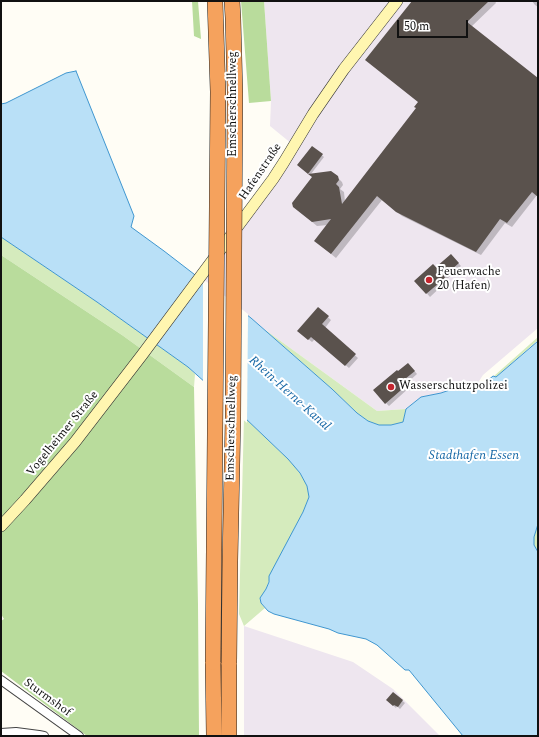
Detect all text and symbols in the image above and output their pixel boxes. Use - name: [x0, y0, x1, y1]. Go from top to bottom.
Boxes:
- scale bar: [399, 12, 470, 38]
- text: 50 m: [404, 17, 429, 36]
- street label: Emscherschnellweg: [227, 51, 241, 157]
- street label: Hafenstraße: [237, 141, 285, 203]
- place label: Feuerwache 20 (Hafen): [437, 266, 501, 294]
- marker: Feuerwache 20 (Hafen): [424, 275, 434, 285]
- water label: Rhein-Herne-Kanal: [245, 353, 333, 435]
- street label: Emscherschnellweg: [224, 375, 240, 481]
- place label: Wasserschutzpolizei: [399, 380, 508, 394]
- marker: Wasserschutzpolizei: [386, 382, 396, 392]
- street label: Vogelheimer Straße: [24, 388, 102, 480]
- water label: Stadthafen Essen: [429, 448, 519, 464]
- street label: Sturmshof: [20, 676, 74, 720]

